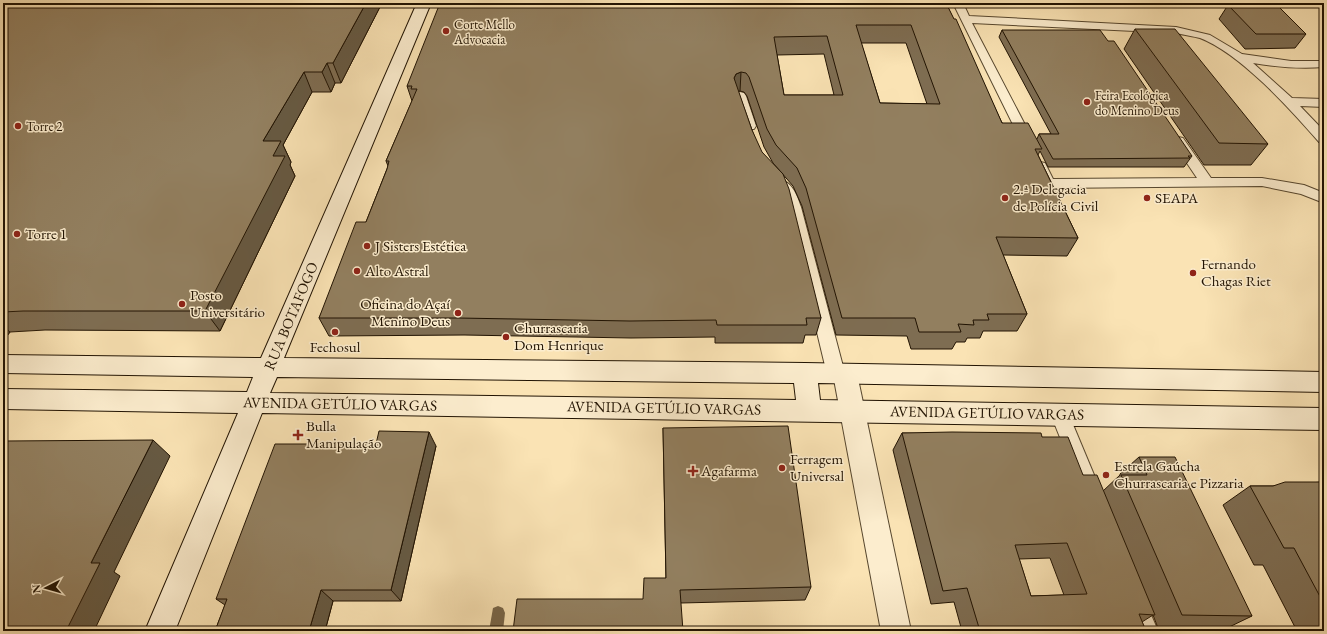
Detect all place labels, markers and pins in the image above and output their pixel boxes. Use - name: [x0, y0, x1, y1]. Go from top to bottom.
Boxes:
- place label: Corte Mello Advocacia: [453, 16, 515, 48]
- marker: Corte Mello Advocacia: [441, 26, 451, 36]
- place label: Feira Ecológica do Menino Deus: [1095, 87, 1179, 119]
- marker: Feira Ecológica do Menino Deus: [1082, 97, 1092, 107]
- place label: Torre 2: [26, 118, 63, 135]
- marker: Torre 2: [13, 121, 23, 131]
- place label: 2.ª Delegacia de Polícia Civil: [1013, 179, 1099, 215]
- place label: SEAPA: [1155, 188, 1199, 207]
- marker: 2.ª Delegacia de Polícia Civil: [1000, 193, 1010, 203]
- marker: SEAPA: [1142, 193, 1152, 203]
- place label: Torre 1: [25, 224, 67, 243]
- marker: Torre 1: [12, 229, 22, 239]
- place label: J Sisters Estética: [373, 236, 466, 255]
- marker: J Sisters Estética: [362, 241, 372, 251]
- place label: Fernando Chagas Riet: [1201, 254, 1271, 290]
- place label: Alto Astral: [364, 261, 429, 280]
- marker: Alto Astral: [352, 266, 362, 276]
- marker: Fernando Chagas Riet: [1188, 268, 1198, 278]
- place label: Posto Universitário: [190, 285, 265, 321]
- place label: Oficina do Açaí Menino Deus: [360, 294, 450, 330]
- marker: Posto Universitário: [177, 299, 187, 309]
- marker: Oficina do Açaí Menino Deus: [453, 308, 463, 318]
- place label: Churrascaria Dom Henrique: [514, 318, 604, 354]
- marker: Fechosul: [330, 327, 340, 337]
- marker: Churrascaria Dom Henrique: [501, 332, 511, 342]
- place label: Fechosul: [310, 337, 361, 356]
- place label: Bulla Manipulação: [306, 416, 381, 452]
- marker: Bulla Manipulação: [293, 430, 303, 440]
- place label: Ferragem Universal: [790, 449, 845, 485]
- place label: Estrela Gaúcha Churrascaria e Pizzaria: [1114, 456, 1243, 492]
- place label: Agafarma: [700, 461, 757, 480]
- marker: Ferragem Universal: [777, 463, 787, 473]
- marker: Agafarma: [688, 466, 698, 476]
- marker: Estrela Gaúcha Churrascaria e Pizzaria: [1101, 470, 1111, 480]

